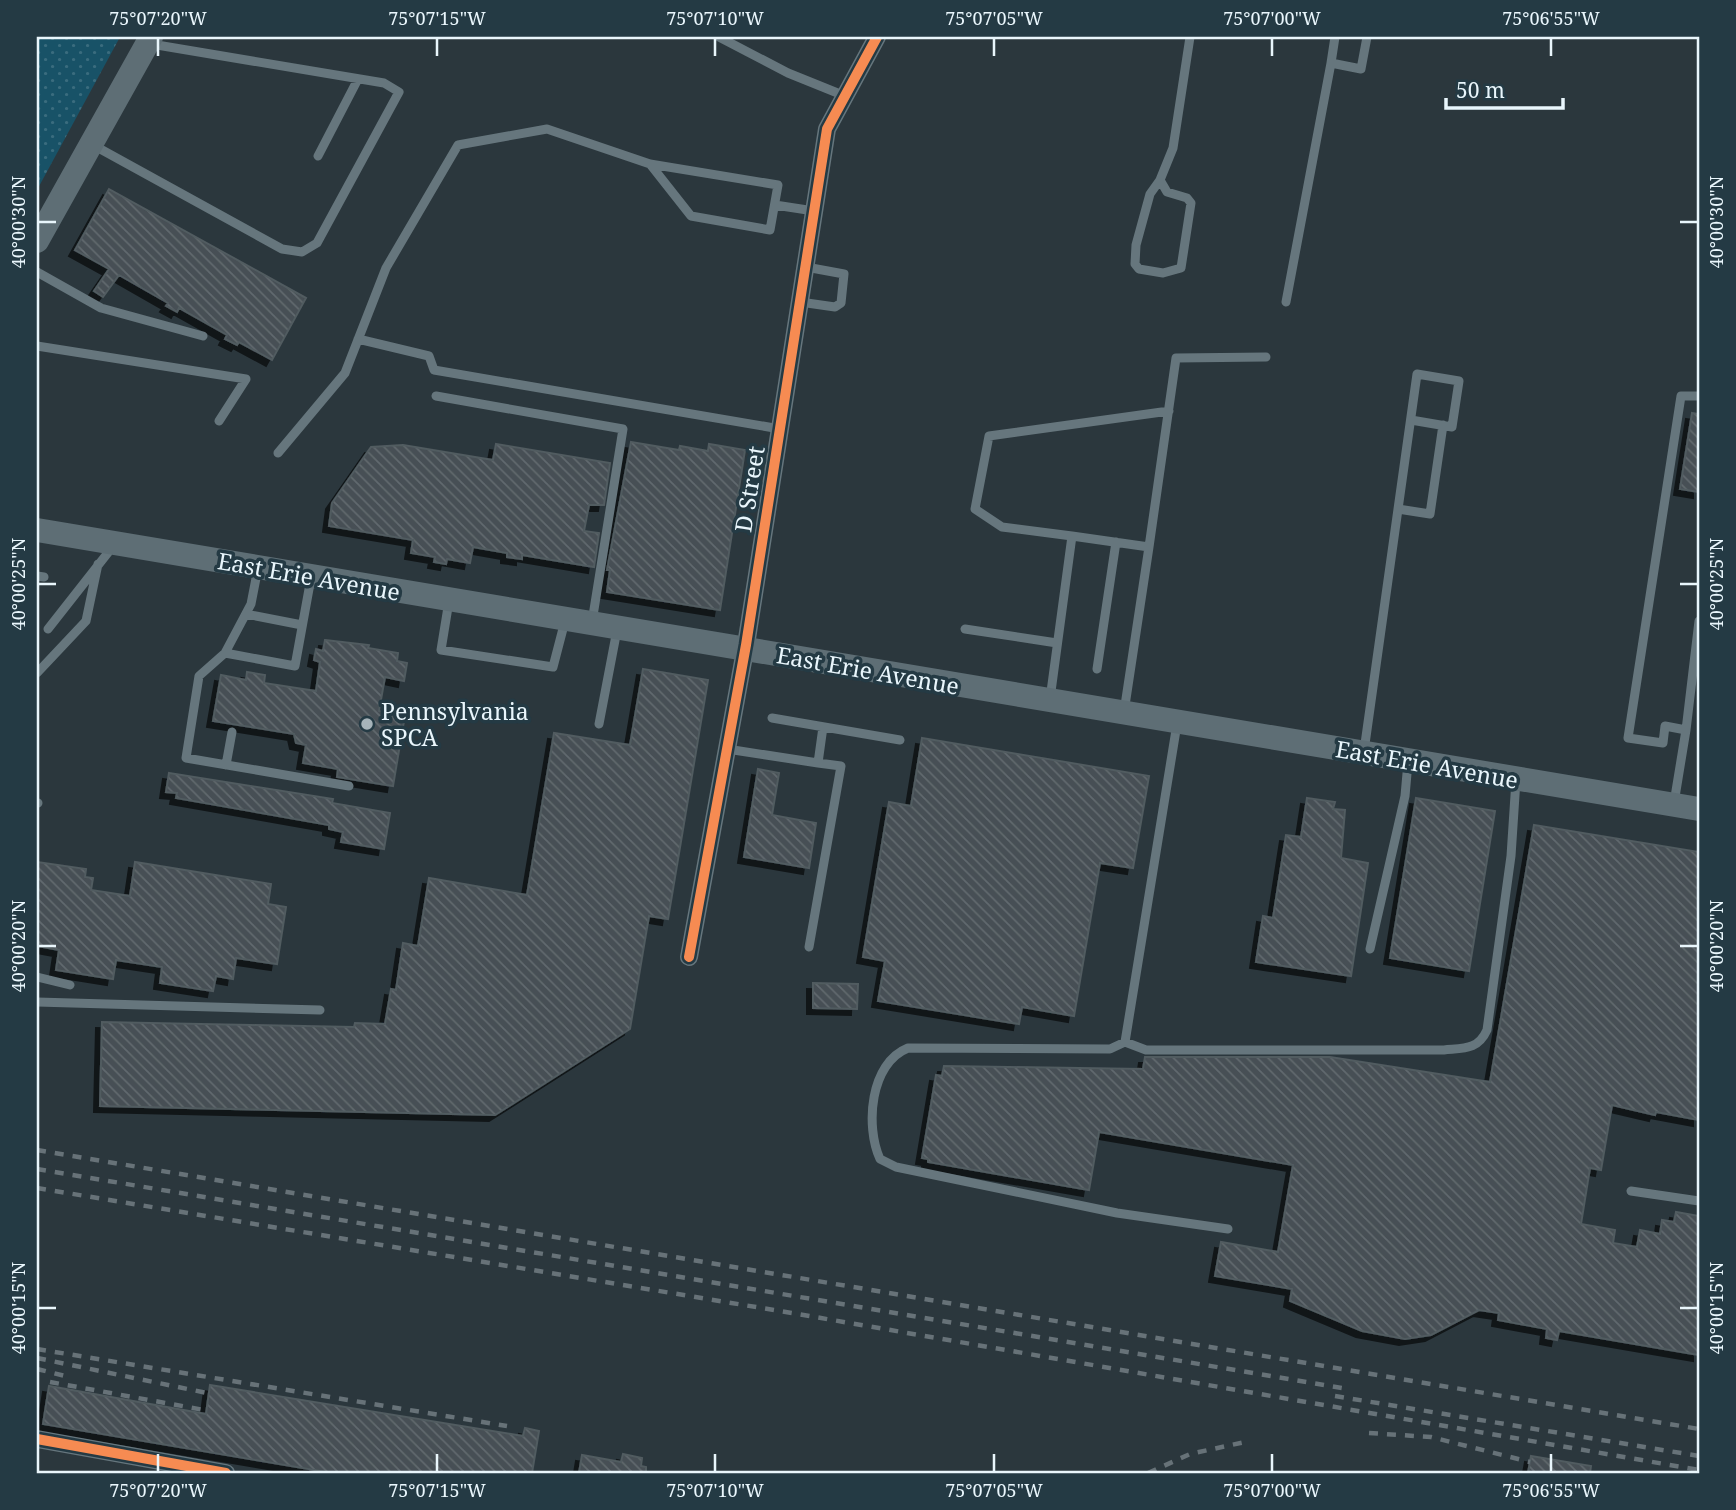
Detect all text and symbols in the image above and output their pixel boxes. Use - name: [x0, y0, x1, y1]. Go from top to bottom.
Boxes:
- text: 75°07'20"W: [109, 6, 207, 30]
- text: 75°07'15"W: [388, 6, 486, 30]
- text: 75°07'10"W: [666, 6, 764, 30]
- text: 75°07'05"W: [945, 6, 1043, 30]
- text: 75°07'00"W: [1223, 6, 1321, 30]
- text: 75°06'55"W: [1502, 6, 1600, 30]
- scale bar: [1446, 66, 1563, 110]
- text: 50 m: [1456, 76, 1505, 104]
- text: 40°00'30"N: [6, 175, 30, 268]
- text: 40°00'30"N: [1704, 175, 1728, 268]
- street label: D Street: [726, 444, 772, 534]
- text: 40°00'25"N: [6, 537, 30, 630]
- text: 40°00'25"N: [1704, 537, 1728, 630]
- street label: East Erie Avenue: [215, 544, 403, 608]
- street label: East Erie Avenue: [774, 638, 962, 702]
- place label: Pennsylvania SPCA: [381, 695, 529, 753]
- marker: Pennsylvania SPCA: [359, 716, 375, 732]
- street label: East Erie Avenue: [1333, 732, 1521, 796]
- text: 40°00'20"N: [6, 899, 30, 992]
- text: 40°00'20"N: [1704, 899, 1728, 992]
- text: 40°00'15"N: [6, 1261, 30, 1354]
- text: 40°00'15"N: [1704, 1261, 1728, 1354]
- text: 75°07'20"W: [109, 1478, 207, 1502]
- text: 75°07'15"W: [388, 1478, 486, 1502]
- text: 75°07'10"W: [666, 1478, 764, 1502]
- text: 75°07'05"W: [945, 1478, 1043, 1502]
- text: 75°07'00"W: [1223, 1478, 1321, 1502]
- text: 75°06'55"W: [1502, 1478, 1600, 1502]

